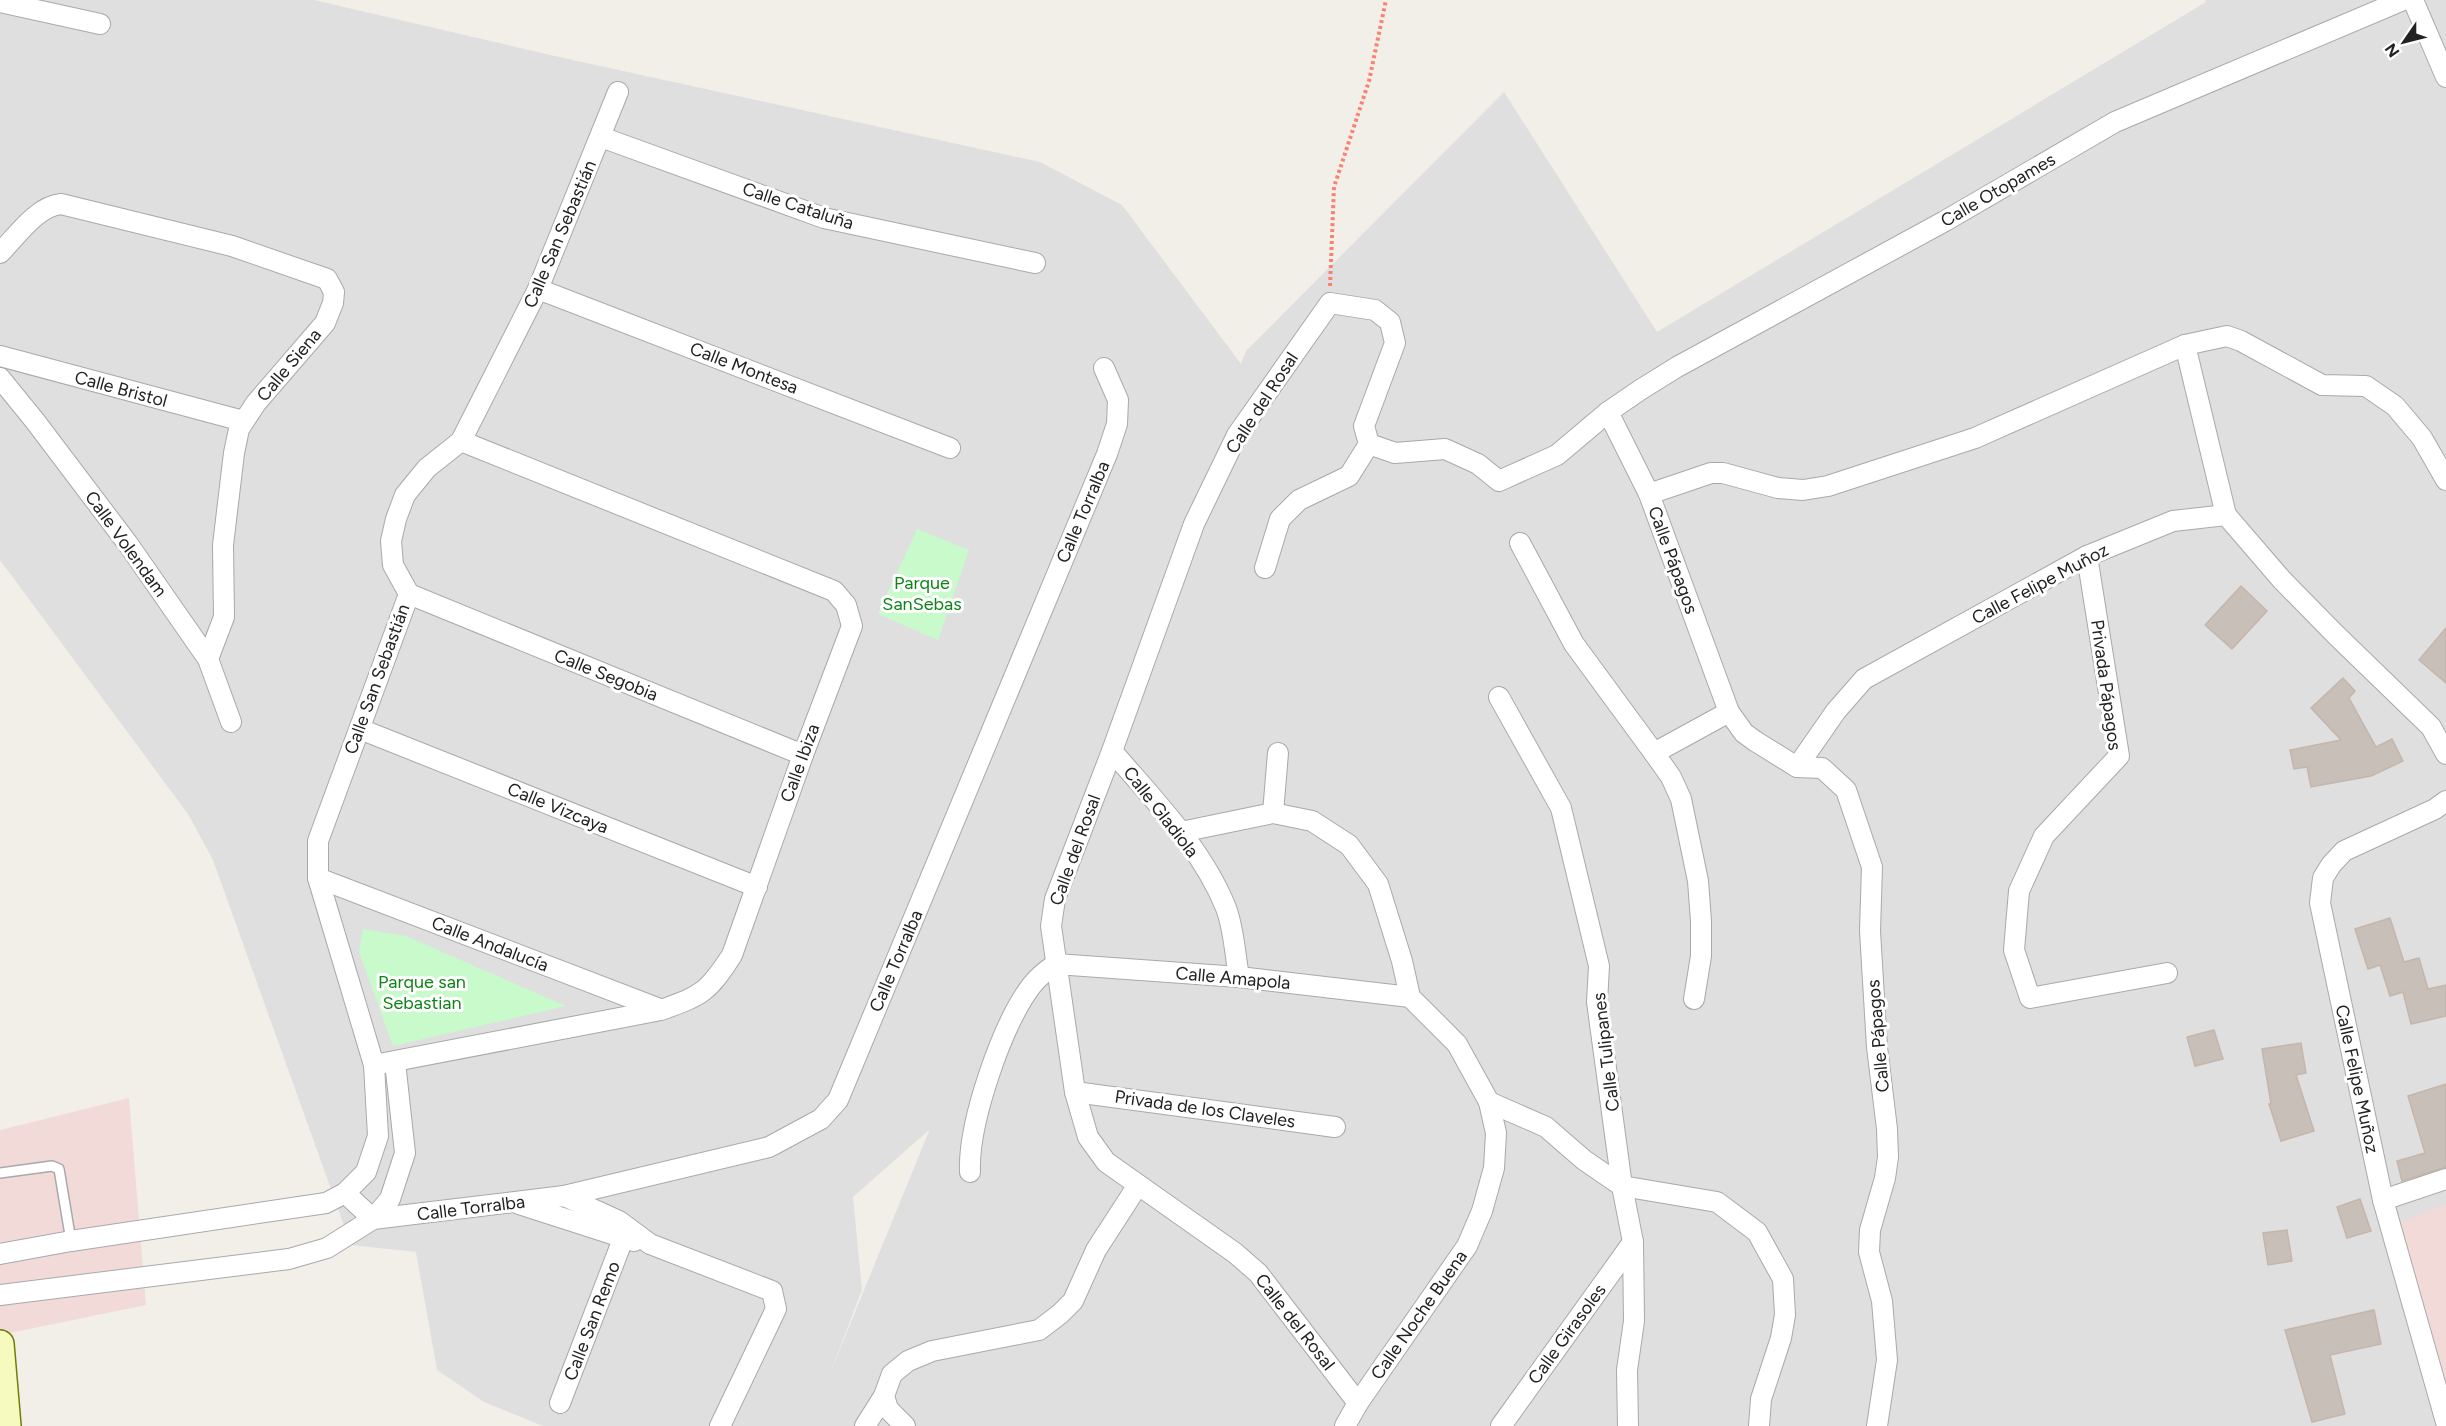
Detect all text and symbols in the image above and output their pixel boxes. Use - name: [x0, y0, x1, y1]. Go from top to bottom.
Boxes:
- north arrow: [2374, 12, 2434, 72]
- text: N: [2381, 40, 2403, 61]
- street label: Calle Otopames: [1937, 148, 2059, 232]
- street label: Calle San Sebastián: [519, 157, 601, 311]
- street label: Calle Cataluña: [740, 178, 856, 234]
- street label: Calle Siena: [252, 324, 326, 406]
- street label: Calle Montesa: [687, 337, 801, 399]
- street label: Calle del Rosal: [1221, 348, 1303, 458]
- street label: Calle Bristol: [72, 366, 170, 412]
- street label: Calle Torralba: [1052, 458, 1114, 566]
- street label: Calle Volendam: [80, 487, 172, 601]
- street label: Calle Pápagos: [1643, 503, 1703, 617]
- street label: Calle Felipe Muñoz: [1968, 539, 2112, 629]
- park label: Parque SanSebas: [882, 572, 962, 615]
- street label: Calle San Sebastián: [340, 601, 414, 757]
- street label: Privada Pápagos: [2086, 618, 2126, 752]
- street label: Calle Segobia: [551, 644, 661, 706]
- street label: Calle Ibiza: [776, 721, 824, 805]
- street label: Calle Gladiola: [1119, 762, 1203, 862]
- street label: Calle Vizcaya: [504, 778, 612, 838]
- street label: Calle del Rosal: [1045, 792, 1105, 908]
- street label: Calle Torralba: [865, 907, 927, 1015]
- street label: Calle Andalucía: [428, 912, 552, 976]
- street label: Calle Amapola: [1175, 962, 1291, 994]
- park label: Parque san Sebastian: [378, 971, 466, 1014]
- street label: Calle Pápagos: [1862, 979, 1894, 1093]
- street label: Calle Tulipanes: [1588, 991, 1624, 1113]
- street label: Calle Felipe Muñoz: [2330, 1003, 2384, 1156]
- street label: Privada de los Claveles: [1113, 1085, 1297, 1133]
- street label: Calle Torralba: [416, 1190, 526, 1226]
- street label: Calle Noche Buena: [1366, 1246, 1472, 1384]
- street label: Calle San Remo: [559, 1258, 625, 1384]
- street label: Calle del Rosal: [1251, 1269, 1339, 1375]
- street label: Calle Girasoles: [1523, 1280, 1611, 1388]

